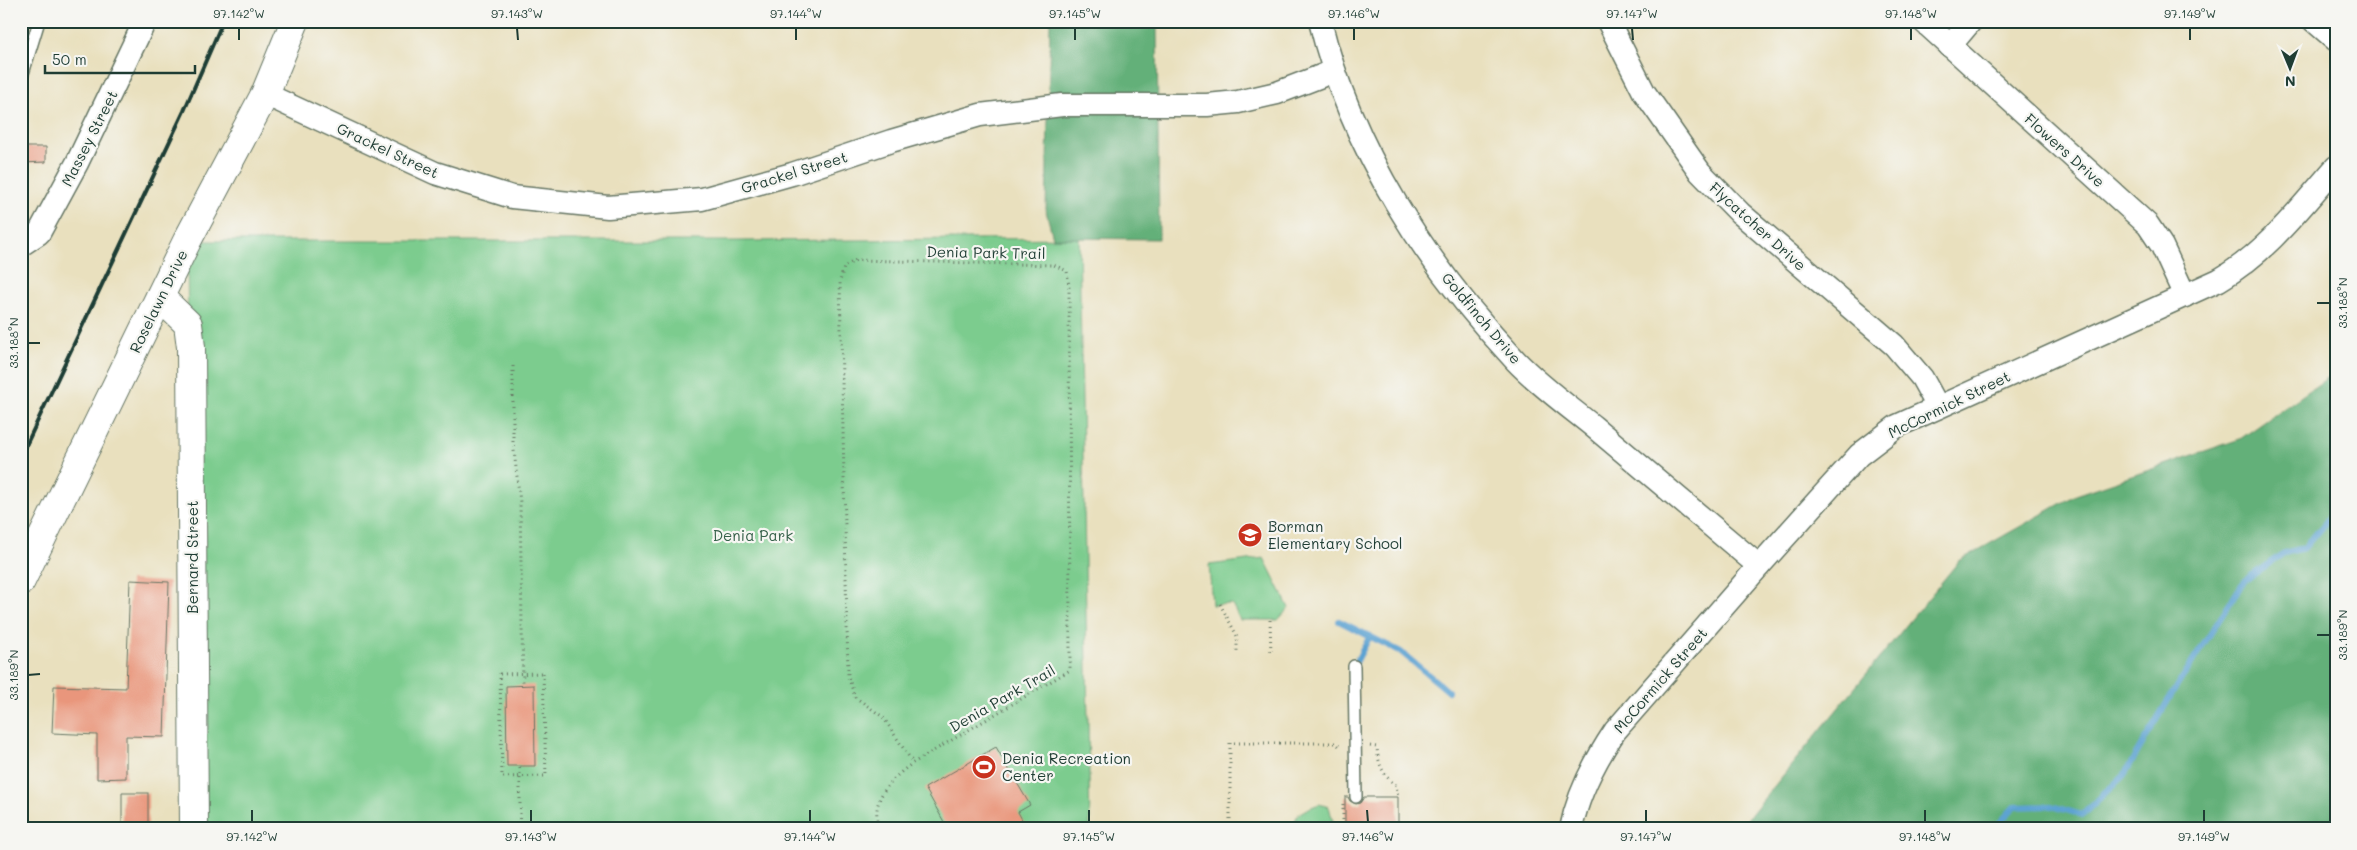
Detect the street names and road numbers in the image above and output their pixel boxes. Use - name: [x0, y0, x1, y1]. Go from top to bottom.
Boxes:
- street label: Massey Street: [56, 86, 122, 190]
- street label: Flowers Drive: [2021, 109, 2109, 191]
- street label: Grackel Street: [334, 118, 442, 182]
- street label: Grackel Street: [738, 146, 850, 198]
- street label: Flycatcher Drive: [1705, 177, 1811, 275]
- street label: Denia Park Trail: [926, 241, 1046, 263]
- street label: Roselawn Drive: [124, 246, 192, 356]
- street label: Goldfinch Drive: [1438, 268, 1526, 368]
- street label: McCormick Street: [1884, 366, 2014, 442]
- street label: Bernard Street: [182, 500, 202, 614]
- street label: McCormick Street: [1609, 623, 1711, 737]
- street label: Denia Park Trail: [945, 660, 1059, 736]

